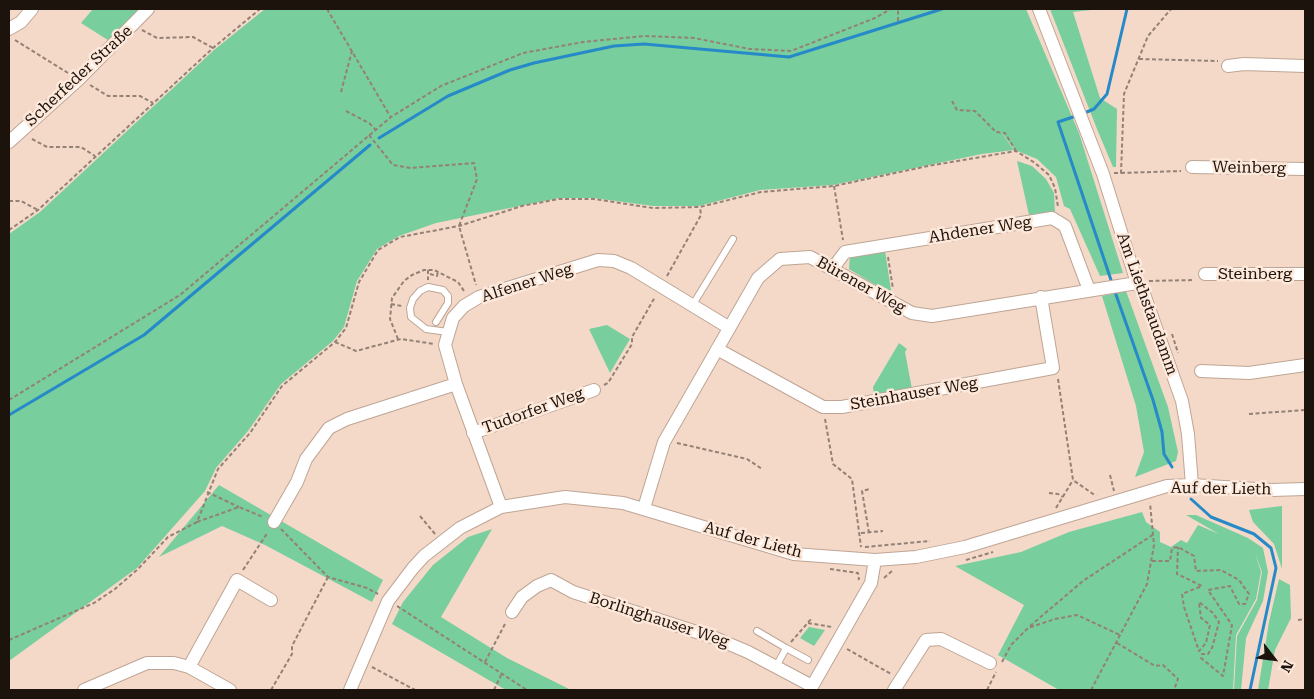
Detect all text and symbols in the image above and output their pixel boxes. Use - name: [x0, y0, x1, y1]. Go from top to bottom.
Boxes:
- street label: Scherfeder Straße: [22, 21, 136, 131]
- street label: Weinberg: [1212, 158, 1286, 178]
- street label: Ahdener Weg: [927, 212, 1033, 248]
- street label: Am Liethstaudamm: [1112, 230, 1182, 378]
- street label: Bürener Weg: [813, 253, 909, 317]
- street label: Alfener Weg: [479, 259, 575, 307]
- street label: Steinberg: [1218, 264, 1292, 284]
- street label: Steinhauser Weg: [849, 373, 979, 415]
- street label: Tudorfer Weg: [480, 384, 586, 438]
- street label: Auf der Lieth: [1170, 479, 1272, 499]
- street label: Auf der Lieth: [702, 518, 804, 562]
- street label: Borlinghauser Weg: [587, 588, 731, 652]
- north arrow: [1249, 634, 1299, 684]
- text: N: [1277, 658, 1297, 675]

